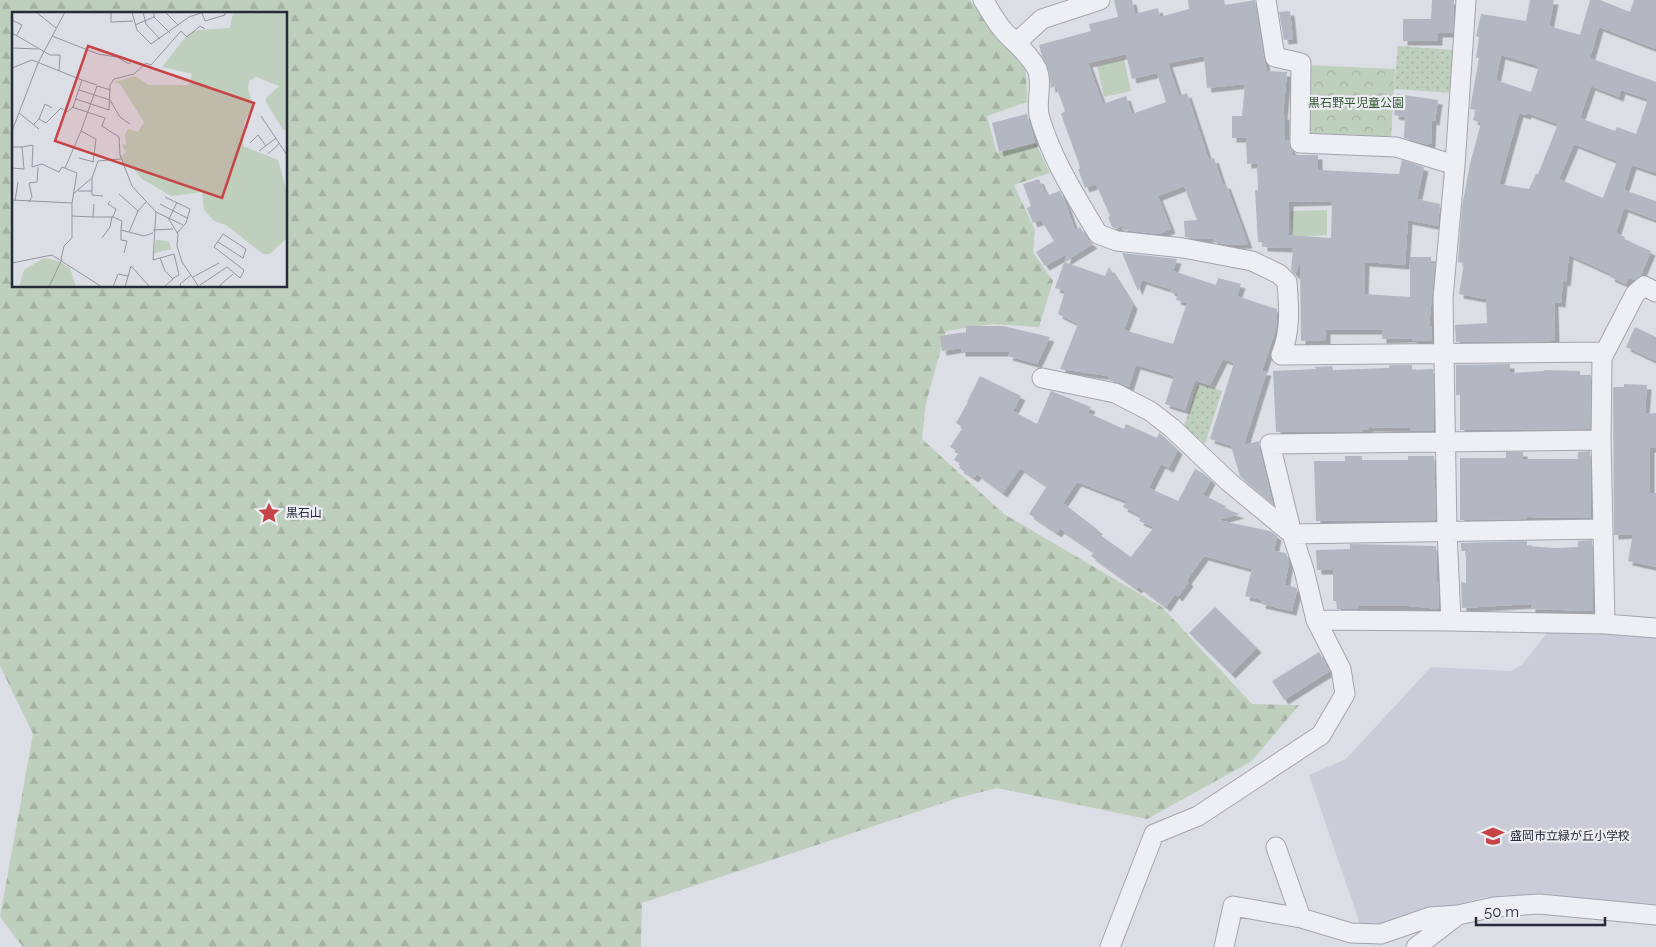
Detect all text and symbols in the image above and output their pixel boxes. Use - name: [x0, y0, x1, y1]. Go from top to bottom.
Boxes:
- inset map: [12, 12, 288, 288]
- park label: 黒石野平児童公園: [1308, 96, 1404, 110]
- place icon: 黒石山: [256, 500, 282, 526]
- place label: 黒石山: [286, 506, 322, 520]
- school or university icon: 盛岡市立緑が丘小学校: [1480, 823, 1506, 849]
- place label: 盛岡市立緑が丘小学校: [1510, 829, 1630, 843]
- scale bar: [1476, 894, 1605, 926]
- text: 50 m: [1484, 903, 1519, 921]

